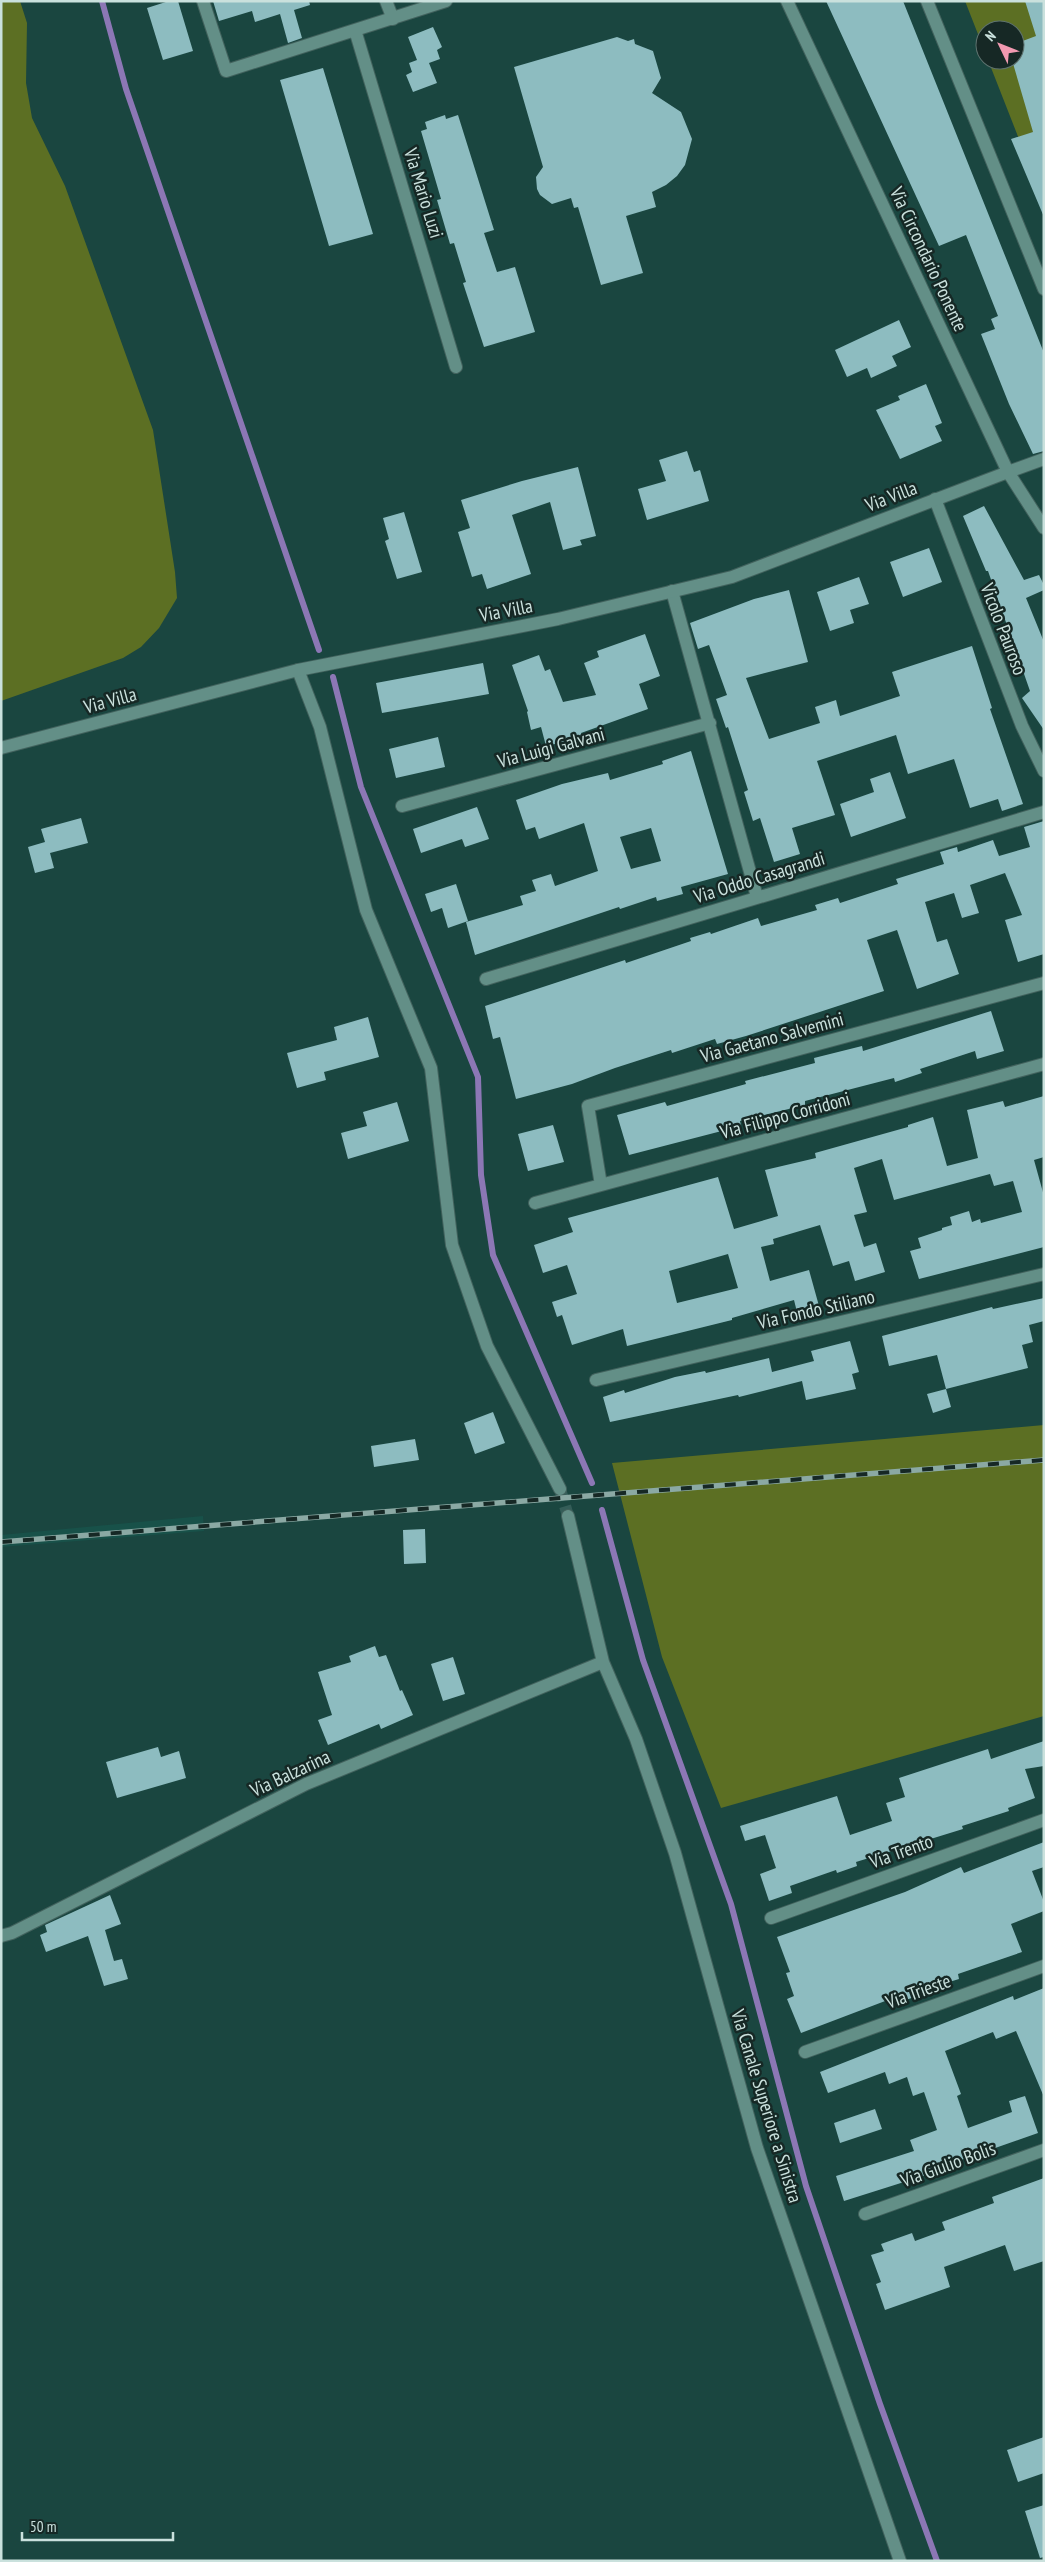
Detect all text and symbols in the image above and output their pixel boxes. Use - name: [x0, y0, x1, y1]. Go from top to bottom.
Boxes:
- north arrow: [975, 20, 1025, 70]
- text: N: [981, 27, 1000, 45]
- street label: Via Mario Luzi: [399, 144, 449, 241]
- street label: Via Circondario Ponente: [885, 182, 973, 335]
- street label: Via Villa: [861, 475, 920, 517]
- street label: Vicolo Pauroso: [975, 579, 1032, 678]
- street label: Via Villa: [476, 593, 535, 627]
- street label: Via Villa: [80, 681, 139, 719]
- street label: Via Luigi Galvani: [494, 721, 607, 773]
- street label: Via Oddo Casagrandi: [690, 846, 827, 909]
- street label: Via Gaetano Salvemini: [697, 1006, 846, 1068]
- street label: Via Filippo Corridoni: [716, 1086, 853, 1144]
- street label: Via Fondo Stiliano: [754, 1284, 877, 1334]
- street label: Via Balzarina: [245, 1744, 334, 1802]
- street label: Via Trento: [865, 1829, 936, 1874]
- street label: Via Trieste: [881, 1968, 954, 2014]
- street label: Via Canale Superiore a Sinistra: [726, 2006, 808, 2206]
- street label: Via Giulio Bolis: [896, 2136, 999, 2193]
- scale bar: [22, 2510, 174, 2542]
- text: 50 m: [30, 2517, 56, 2536]

